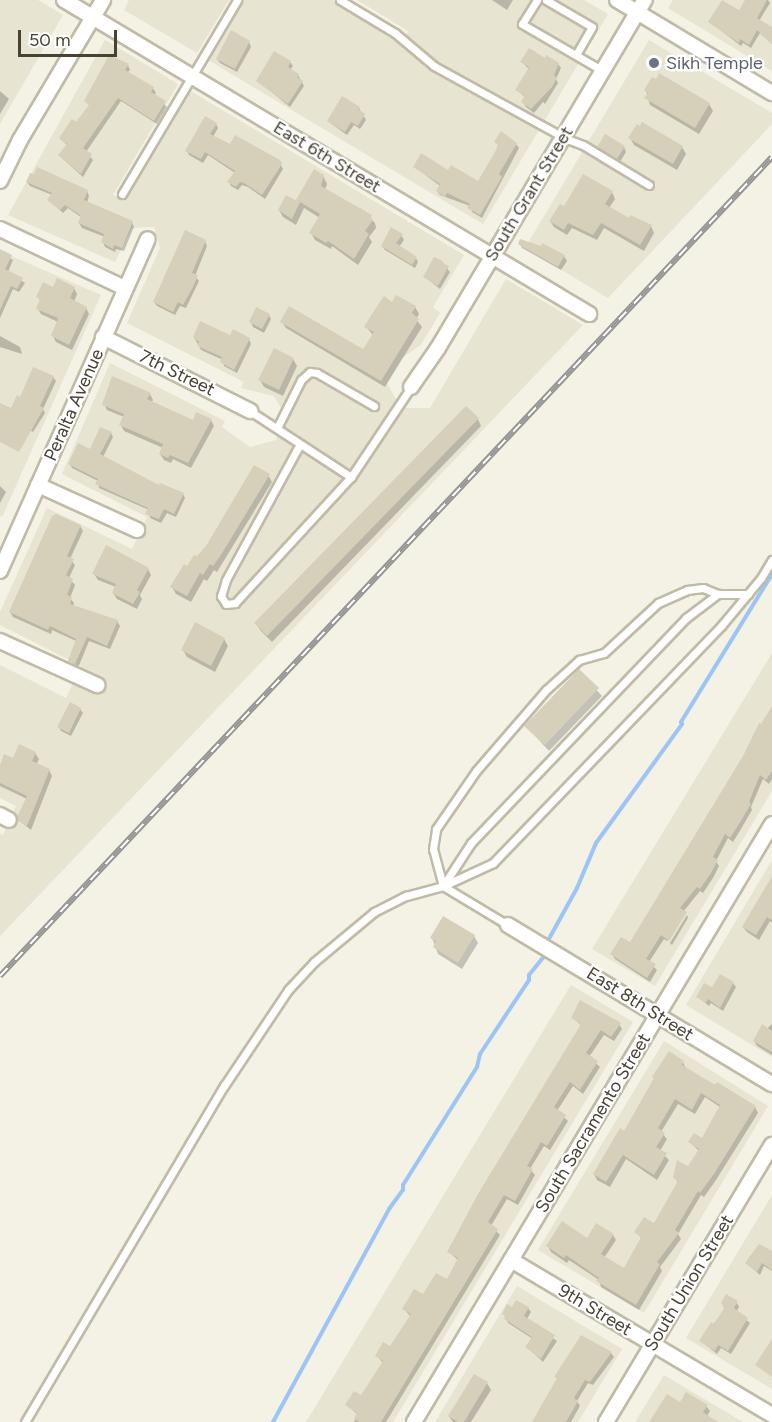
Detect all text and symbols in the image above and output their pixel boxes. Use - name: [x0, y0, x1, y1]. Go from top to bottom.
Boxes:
- scale bar: [21, 18, 120, 56]
- text: 50 m: [29, 29, 71, 51]
- place label: Sikh Temple: [666, 52, 763, 74]
- marker: Sikh Temple: [647, 56, 661, 70]
- street label: East 6th Street: [269, 116, 385, 198]
- street label: South Grant Street: [480, 123, 578, 265]
- street label: 7th Street: [136, 345, 218, 401]
- street label: Peralta Avenue: [40, 346, 108, 464]
- street label: East 8th Street: [582, 962, 698, 1046]
- street label: South Sacramento Street: [531, 1029, 655, 1217]
- street label: South Union Street: [640, 1211, 738, 1355]
- street label: 9th Street: [554, 1280, 636, 1340]

